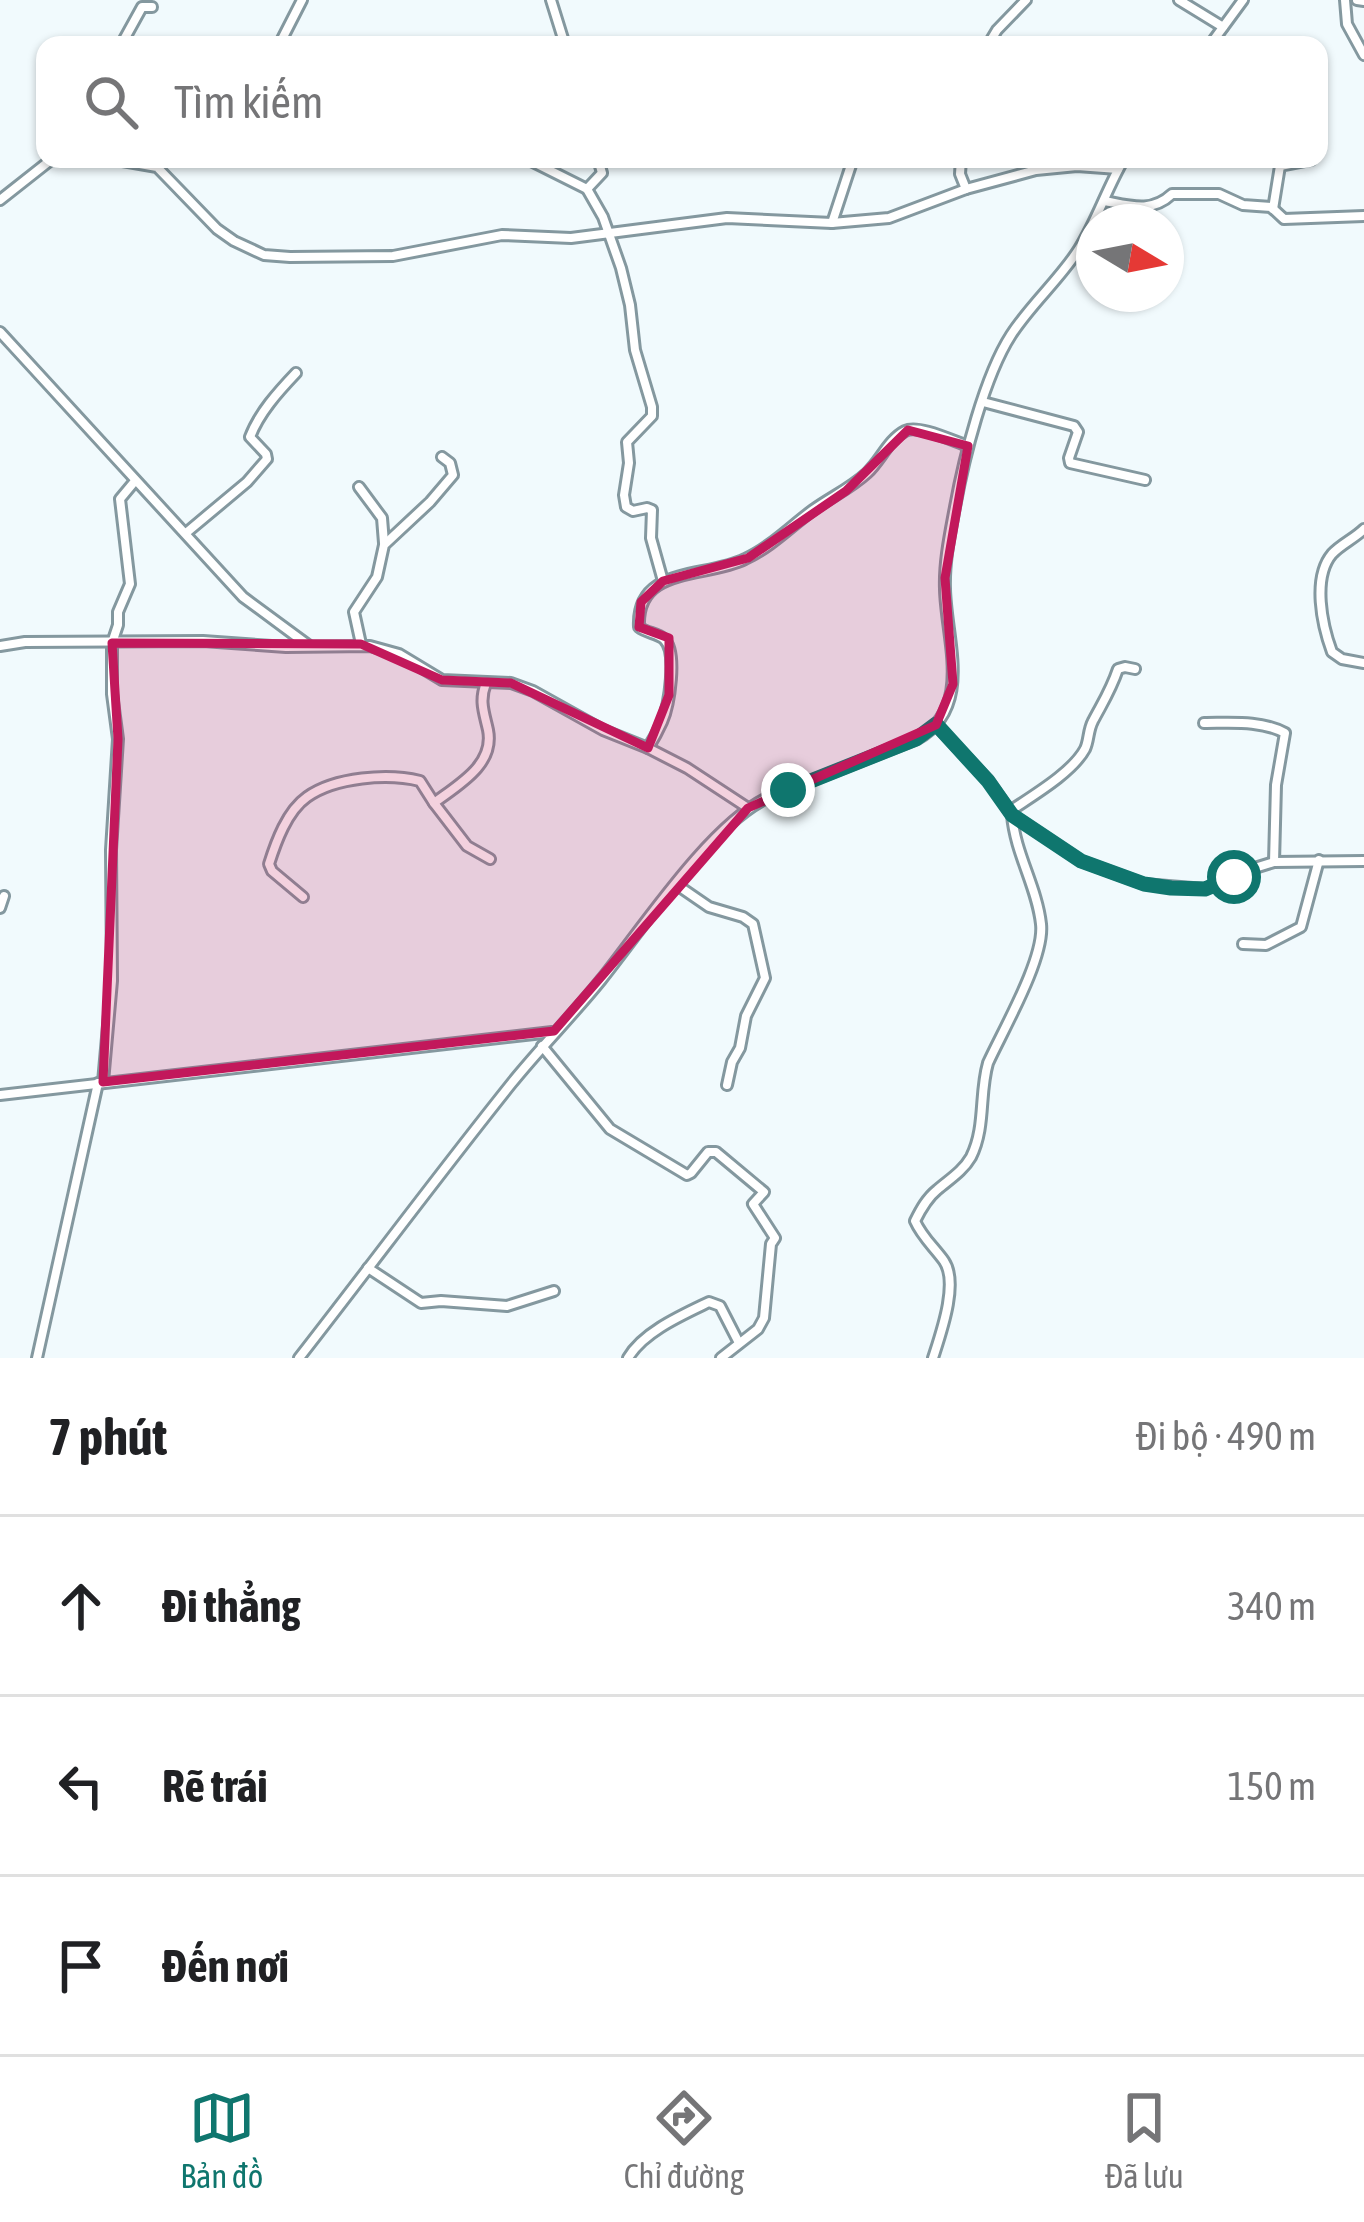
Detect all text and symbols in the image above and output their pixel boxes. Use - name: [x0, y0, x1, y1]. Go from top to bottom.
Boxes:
- search box: [36, 36, 1328, 168]
- icon: search: [78, 69, 144, 135]
- text: Tìm kiếm: [174, 76, 323, 128]
- north arrow: [1076, 204, 1184, 312]
- route end: [761, 763, 815, 817]
- route start: [1207, 850, 1261, 904]
- text: 7 phút: [48, 1407, 167, 1466]
- text: Đi bộ · 490 m: [1136, 1414, 1316, 1458]
- icon: ahead: [48, 1573, 114, 1639]
- text: Đi thẳng: [162, 1580, 301, 1632]
- text: 340 m: [1228, 1584, 1316, 1628]
- icon: left: [48, 1753, 114, 1819]
- text: Rẽ trái: [162, 1760, 268, 1812]
- text: 150 m: [1228, 1764, 1316, 1808]
- icon: arrive: [48, 1933, 114, 1999]
- text: Đến nơi: [162, 1940, 289, 1992]
- tab: Bản đồ: [180, 2085, 263, 2195]
- tab: Chỉ đường: [624, 2085, 744, 2195]
- tab: Đã lưu: [1105, 2085, 1184, 2195]

